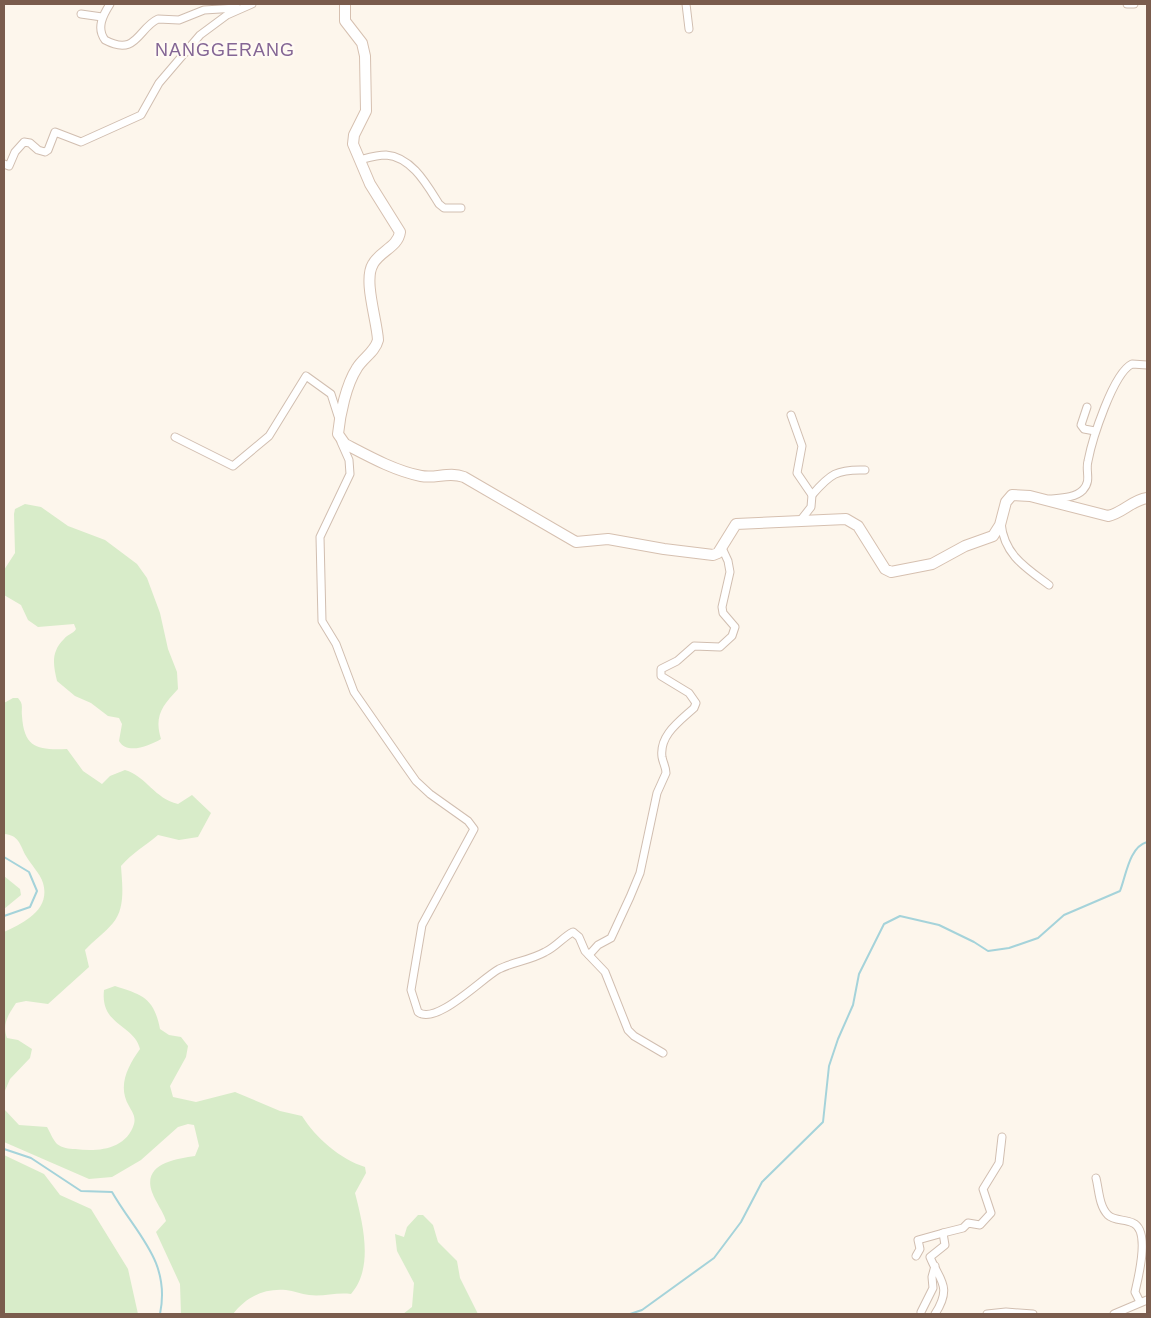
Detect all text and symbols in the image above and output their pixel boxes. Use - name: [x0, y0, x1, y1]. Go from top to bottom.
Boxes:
- district label: NANGGERANG: [155, 40, 295, 60]

